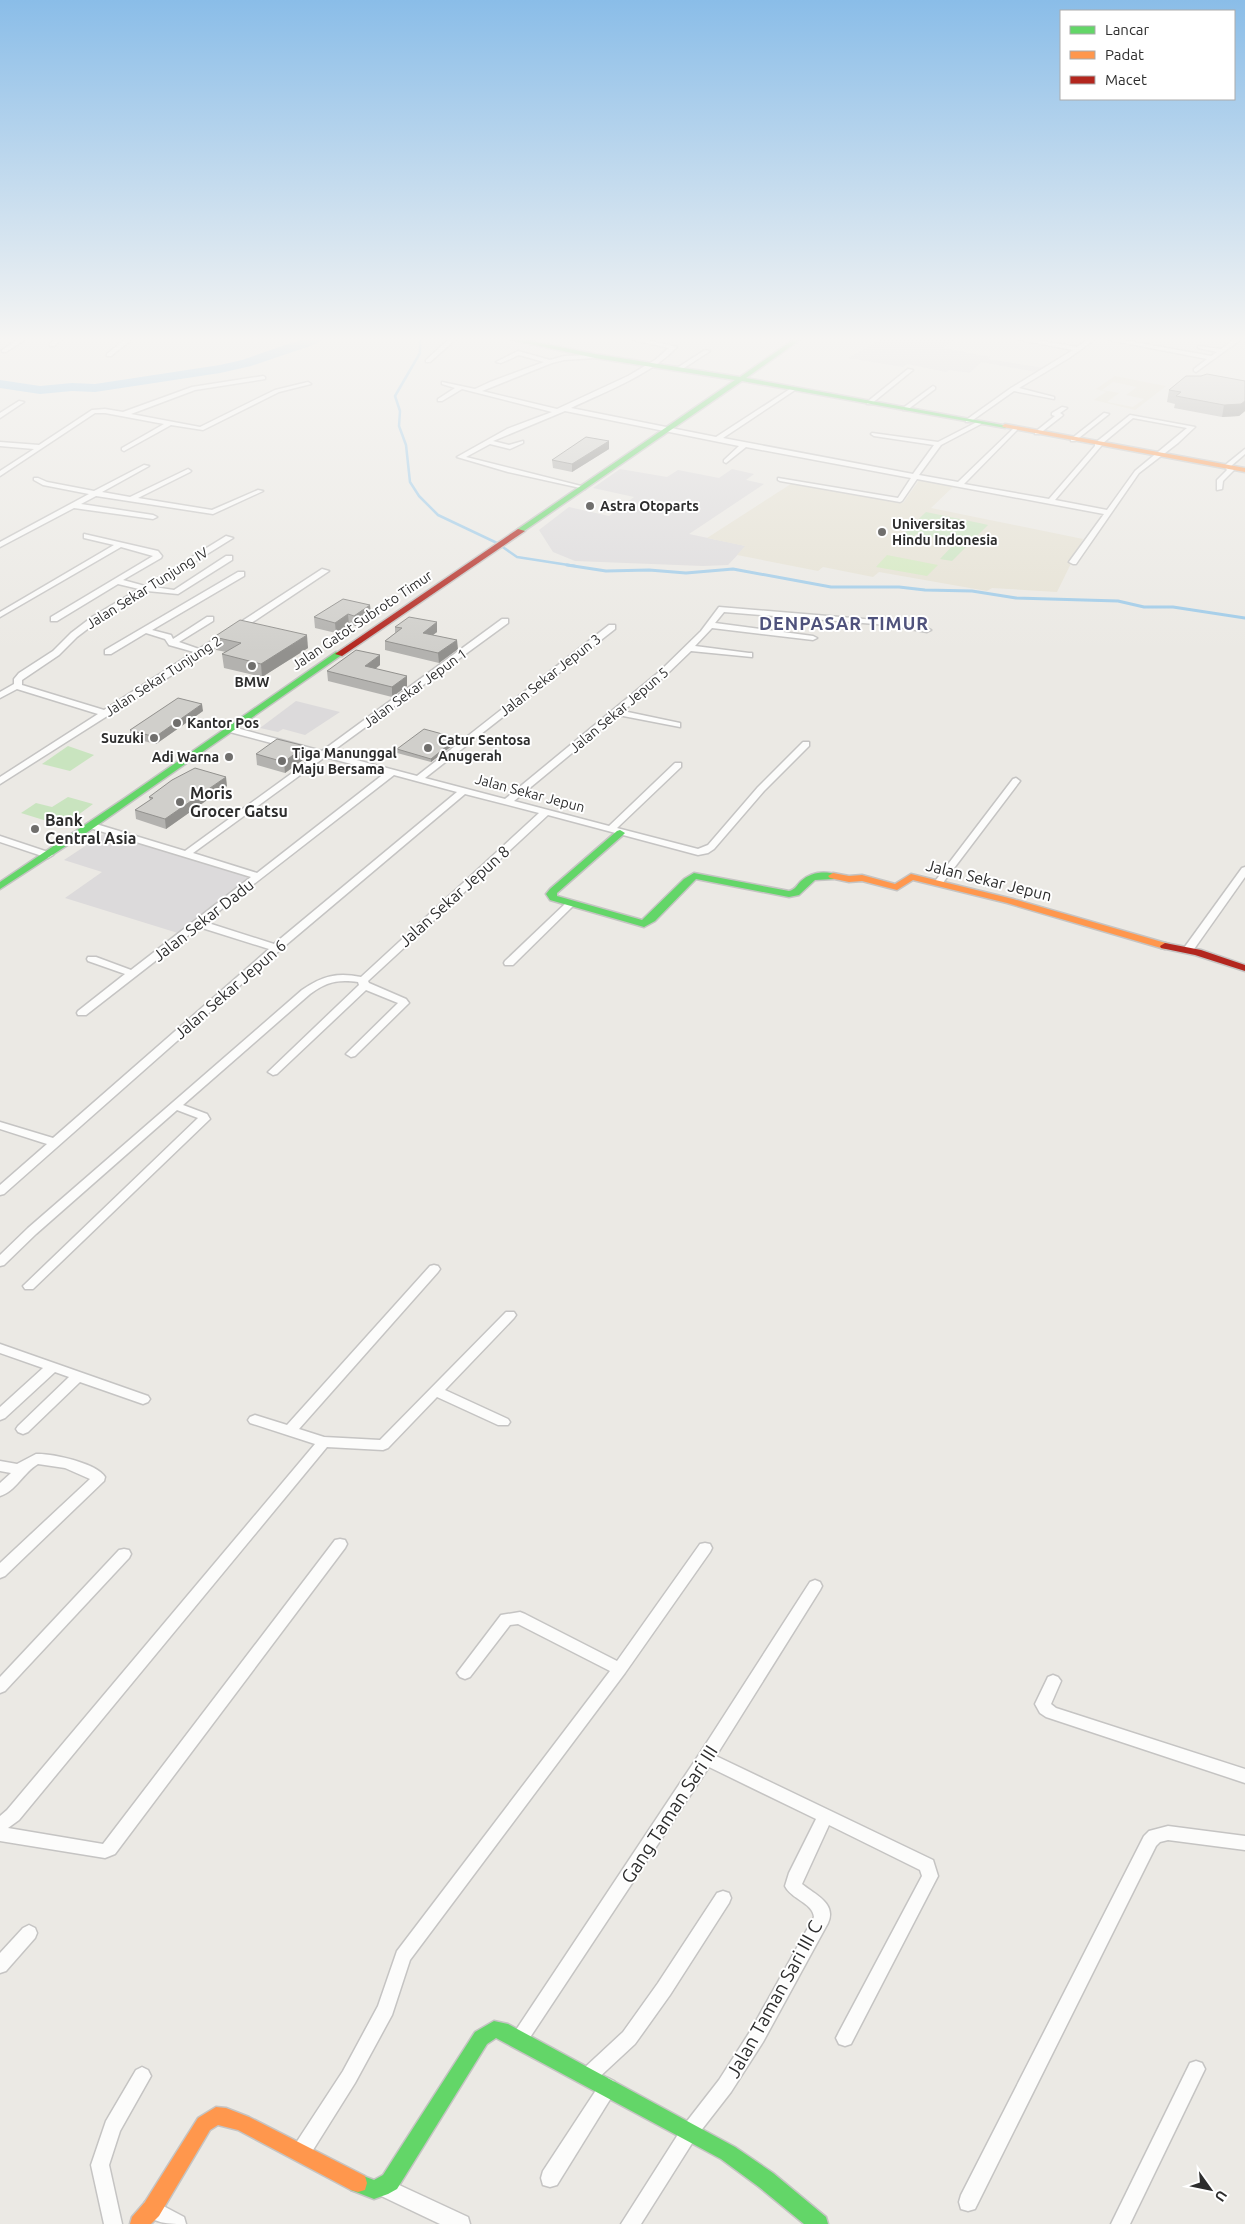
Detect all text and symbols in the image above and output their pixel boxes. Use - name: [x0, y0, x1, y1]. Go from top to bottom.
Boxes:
- legend: [1060, 10, 1235, 100]
- text: Lancar: [1105, 21, 1150, 38]
- text: Padat: [1105, 46, 1144, 63]
- text: Macet: [1105, 71, 1147, 88]
- place label: Astra Otoparts: [600, 498, 699, 514]
- marker: Astra Otoparts: [584, 500, 596, 512]
- place label: Universitas Hindu Indonesia: [892, 516, 998, 548]
- marker: Universitas Hindu Indonesia: [876, 526, 888, 538]
- street label: Jalan Sekar Tunjung IV: [83, 544, 211, 632]
- street label: Jalan Gatot Subroto Timur: [289, 567, 436, 673]
- district label: DENPASAR TIMUR: [759, 613, 929, 633]
- street label: Jalan Sekar Jepun 3: [496, 631, 604, 719]
- street label: Jalan Sekar Tunjung 2: [102, 632, 224, 720]
- street label: Jalan Sekar Jepun 1: [360, 645, 470, 731]
- marker: BMW: [246, 660, 258, 672]
- street label: Jalan Sekar Jepun 5: [566, 664, 672, 756]
- place label: BMW: [235, 674, 269, 690]
- place label: Kantor Pos: [187, 715, 259, 731]
- marker: Kantor Pos: [171, 717, 183, 729]
- place label: Suzuki: [101, 730, 144, 746]
- marker: Suzuki: [148, 732, 160, 744]
- place label: Catur Sentosa Anugerah: [438, 732, 531, 764]
- marker: Catur Sentosa Anugerah: [422, 742, 434, 754]
- place label: Tiga Manunggal Maju Bersama: [292, 745, 397, 777]
- place label: Adi Warna: [152, 749, 219, 765]
- marker: Adi Warna: [223, 751, 235, 763]
- marker: Tiga Manunggal Maju Bersama: [276, 755, 288, 767]
- street label: Jalan Sekar Jepun: [473, 771, 587, 815]
- place label: Moris Grocer Gatsu: [190, 784, 288, 820]
- marker: Moris Grocer Gatsu: [174, 796, 186, 808]
- place label: Bank Central Asia: [45, 811, 136, 847]
- marker: Bank Central Asia: [29, 823, 41, 835]
- street label: Jalan Sekar Jepun 8: [395, 842, 513, 950]
- street label: Jalan Sekar Jepun: [924, 856, 1054, 904]
- street label: Jalan Sekar Dadu: [149, 875, 257, 965]
- street label: Jalan Sekar Jepun 6: [171, 936, 289, 1042]
- street label: Gang Taman Sari III: [616, 1741, 722, 1887]
- street label: Jalan Taman Sari III C: [722, 1916, 827, 2082]
- north arrow: [1185, 2164, 1235, 2214]
- text: U: [1212, 2188, 1230, 2205]

